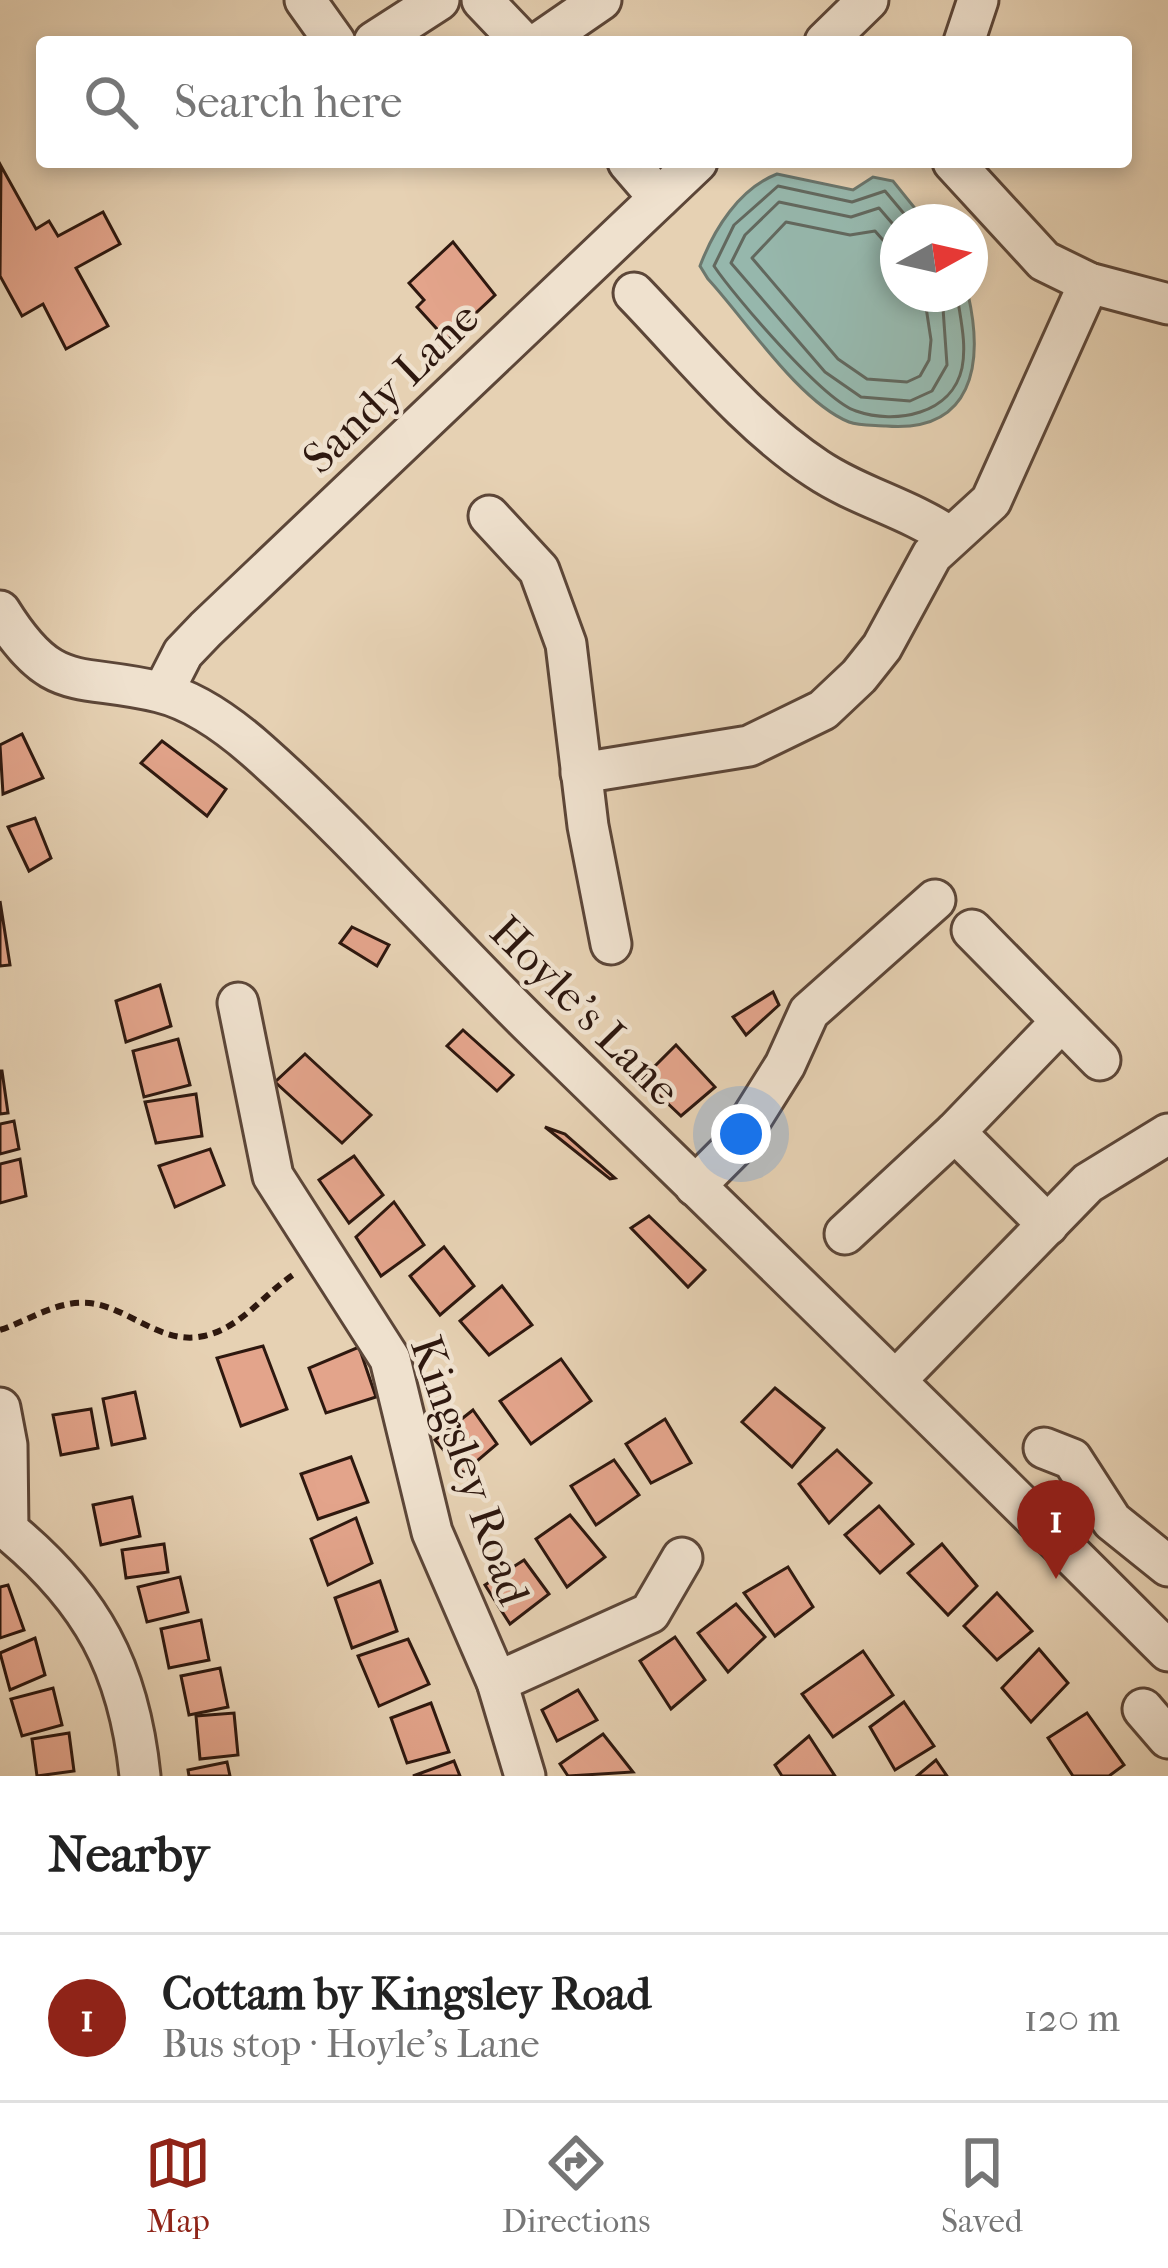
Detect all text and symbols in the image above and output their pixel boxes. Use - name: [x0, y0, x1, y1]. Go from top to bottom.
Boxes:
- search box: [36, 36, 1132, 168]
- icon: search: [78, 69, 144, 135]
- text: Search here: [174, 76, 402, 129]
- north arrow: [880, 204, 988, 312]
- street label: Sandy Lane: [292, 291, 490, 485]
- street label: Hoyle's Lane: [479, 905, 691, 1117]
- your location: [711, 1104, 771, 1164]
- street label: Kingsley Road: [399, 1329, 540, 1612]
- pin: 1: [1017, 1480, 1095, 1579]
- text: Nearby: [48, 1824, 209, 1884]
- text: Cottam by Kingsley Road: [162, 1968, 651, 2021]
- text: 1: [80, 1995, 94, 2041]
- text: 120 m: [1024, 1995, 1120, 2041]
- text: Bus stop · Hoyle's Lane: [162, 2021, 540, 2067]
- tab: Map: [145, 2130, 211, 2241]
- tab: Directions: [502, 2130, 650, 2241]
- tab: Saved: [941, 2130, 1023, 2241]

